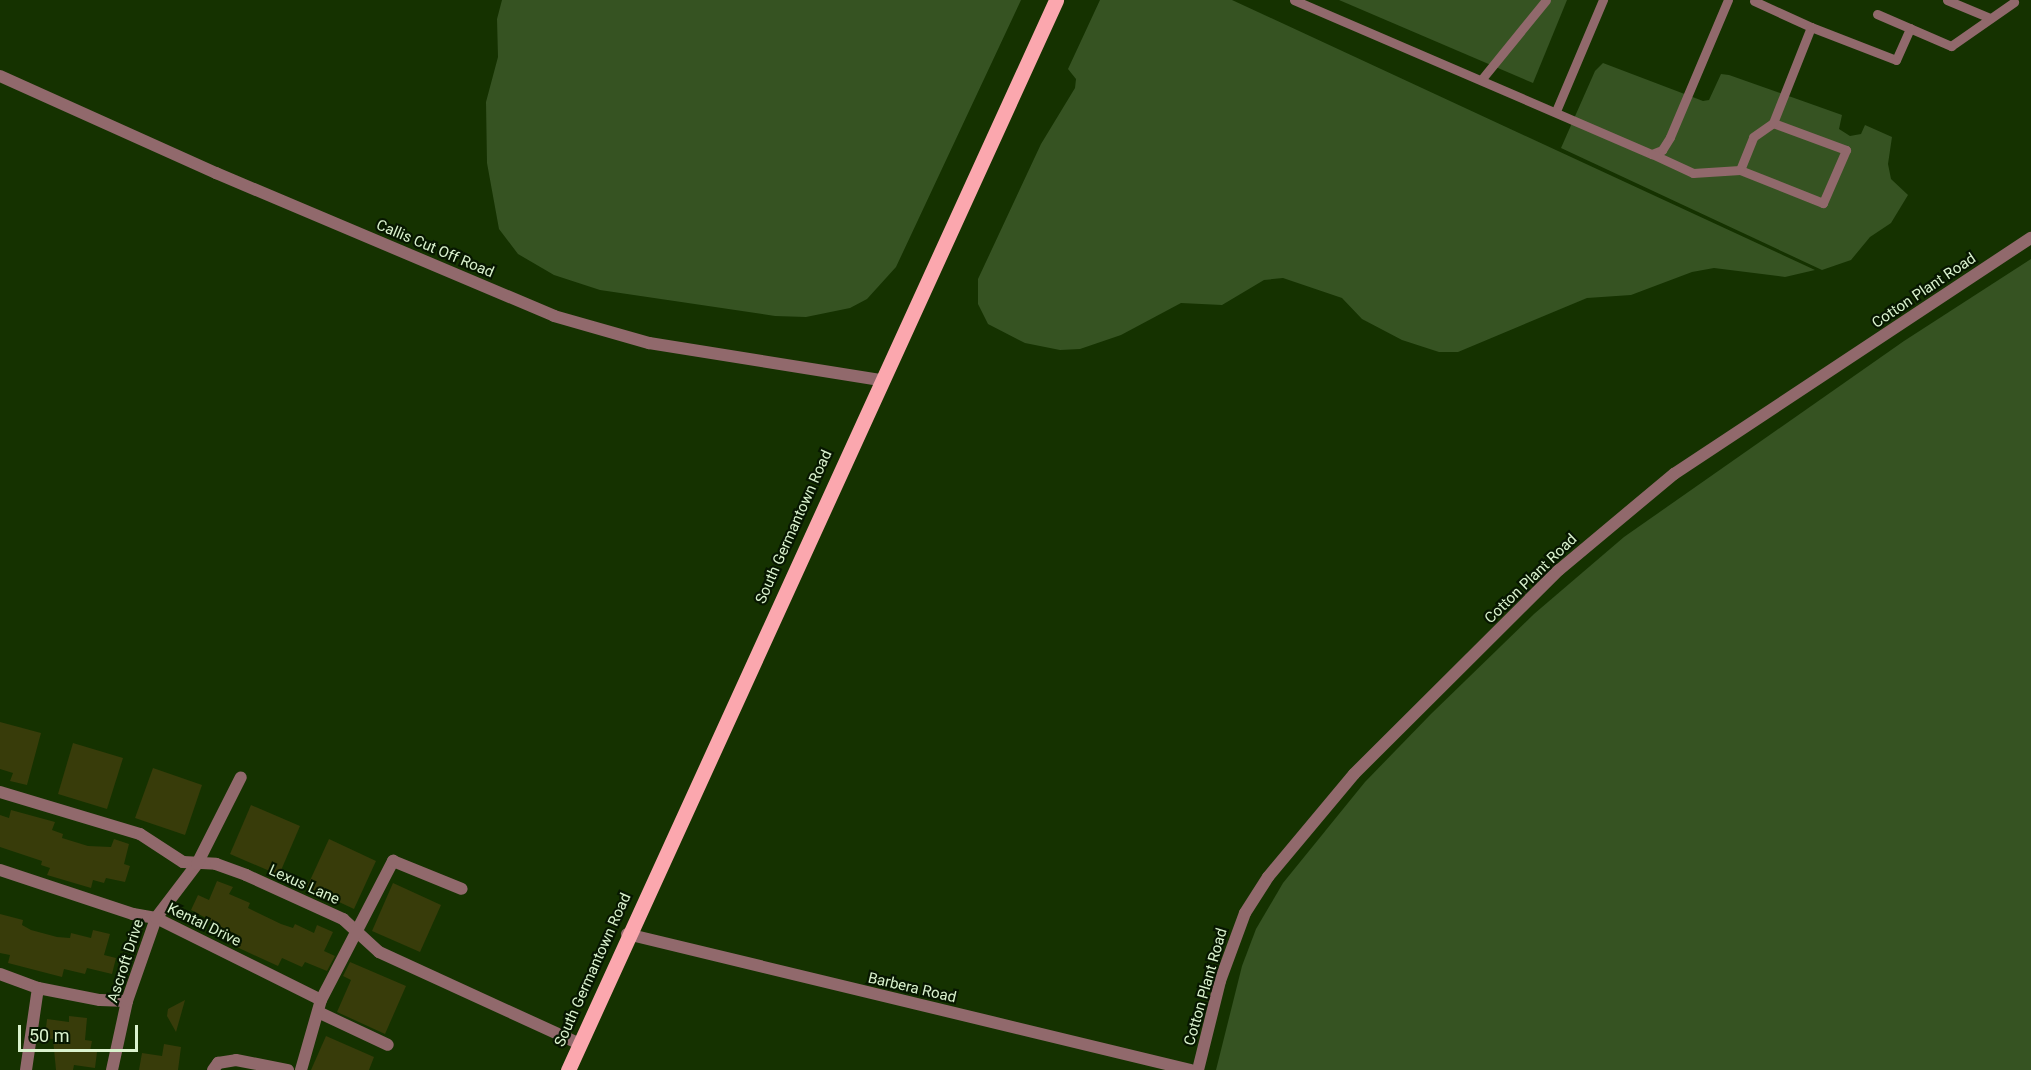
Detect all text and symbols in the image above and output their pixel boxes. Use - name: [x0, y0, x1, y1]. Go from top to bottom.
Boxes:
- street label: Callis Cut Off Road: [374, 216, 496, 282]
- street label: Cotton Plant Road: [1869, 250, 1979, 332]
- street label: South Germantown Road: [752, 447, 836, 607]
- street label: Cotton Plant Road: [1481, 530, 1581, 628]
- street label: Lexus Lane: [266, 861, 342, 909]
- street label: South Germantown Road: [551, 890, 635, 1050]
- street label: Kental Drive: [164, 899, 244, 951]
- street label: Ascroft Drive: [104, 917, 148, 1005]
- street label: Cotton Plant Road: [1181, 926, 1231, 1048]
- street label: Barbera Road: [866, 969, 958, 1007]
- scale bar: [21, 1013, 141, 1051]
- text: 50 m: [29, 1025, 69, 1046]

